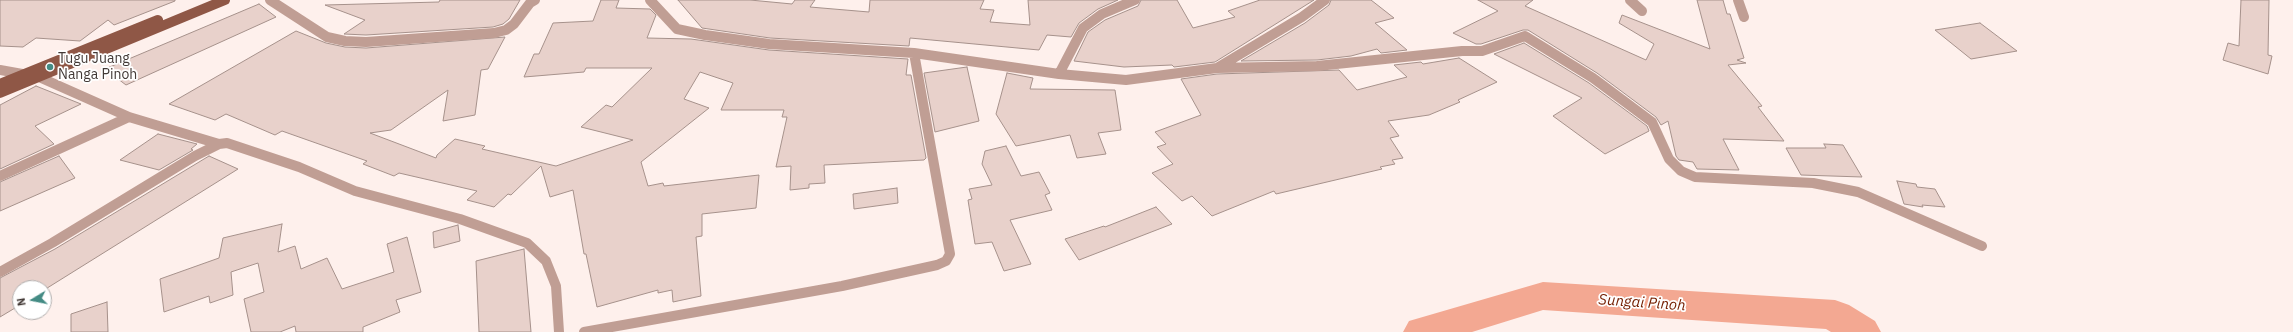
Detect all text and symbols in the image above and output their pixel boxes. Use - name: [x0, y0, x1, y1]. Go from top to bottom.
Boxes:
- place label: Tugu Juang Nanga Pinoh: [58, 51, 137, 84]
- marker: Tugu Juang Nanga Pinoh: [45, 62, 55, 72]
- north arrow: [12, 280, 52, 320]
- water label: Sungai Pinoh: [1598, 291, 1686, 315]
- text: N: [14, 297, 29, 307]

